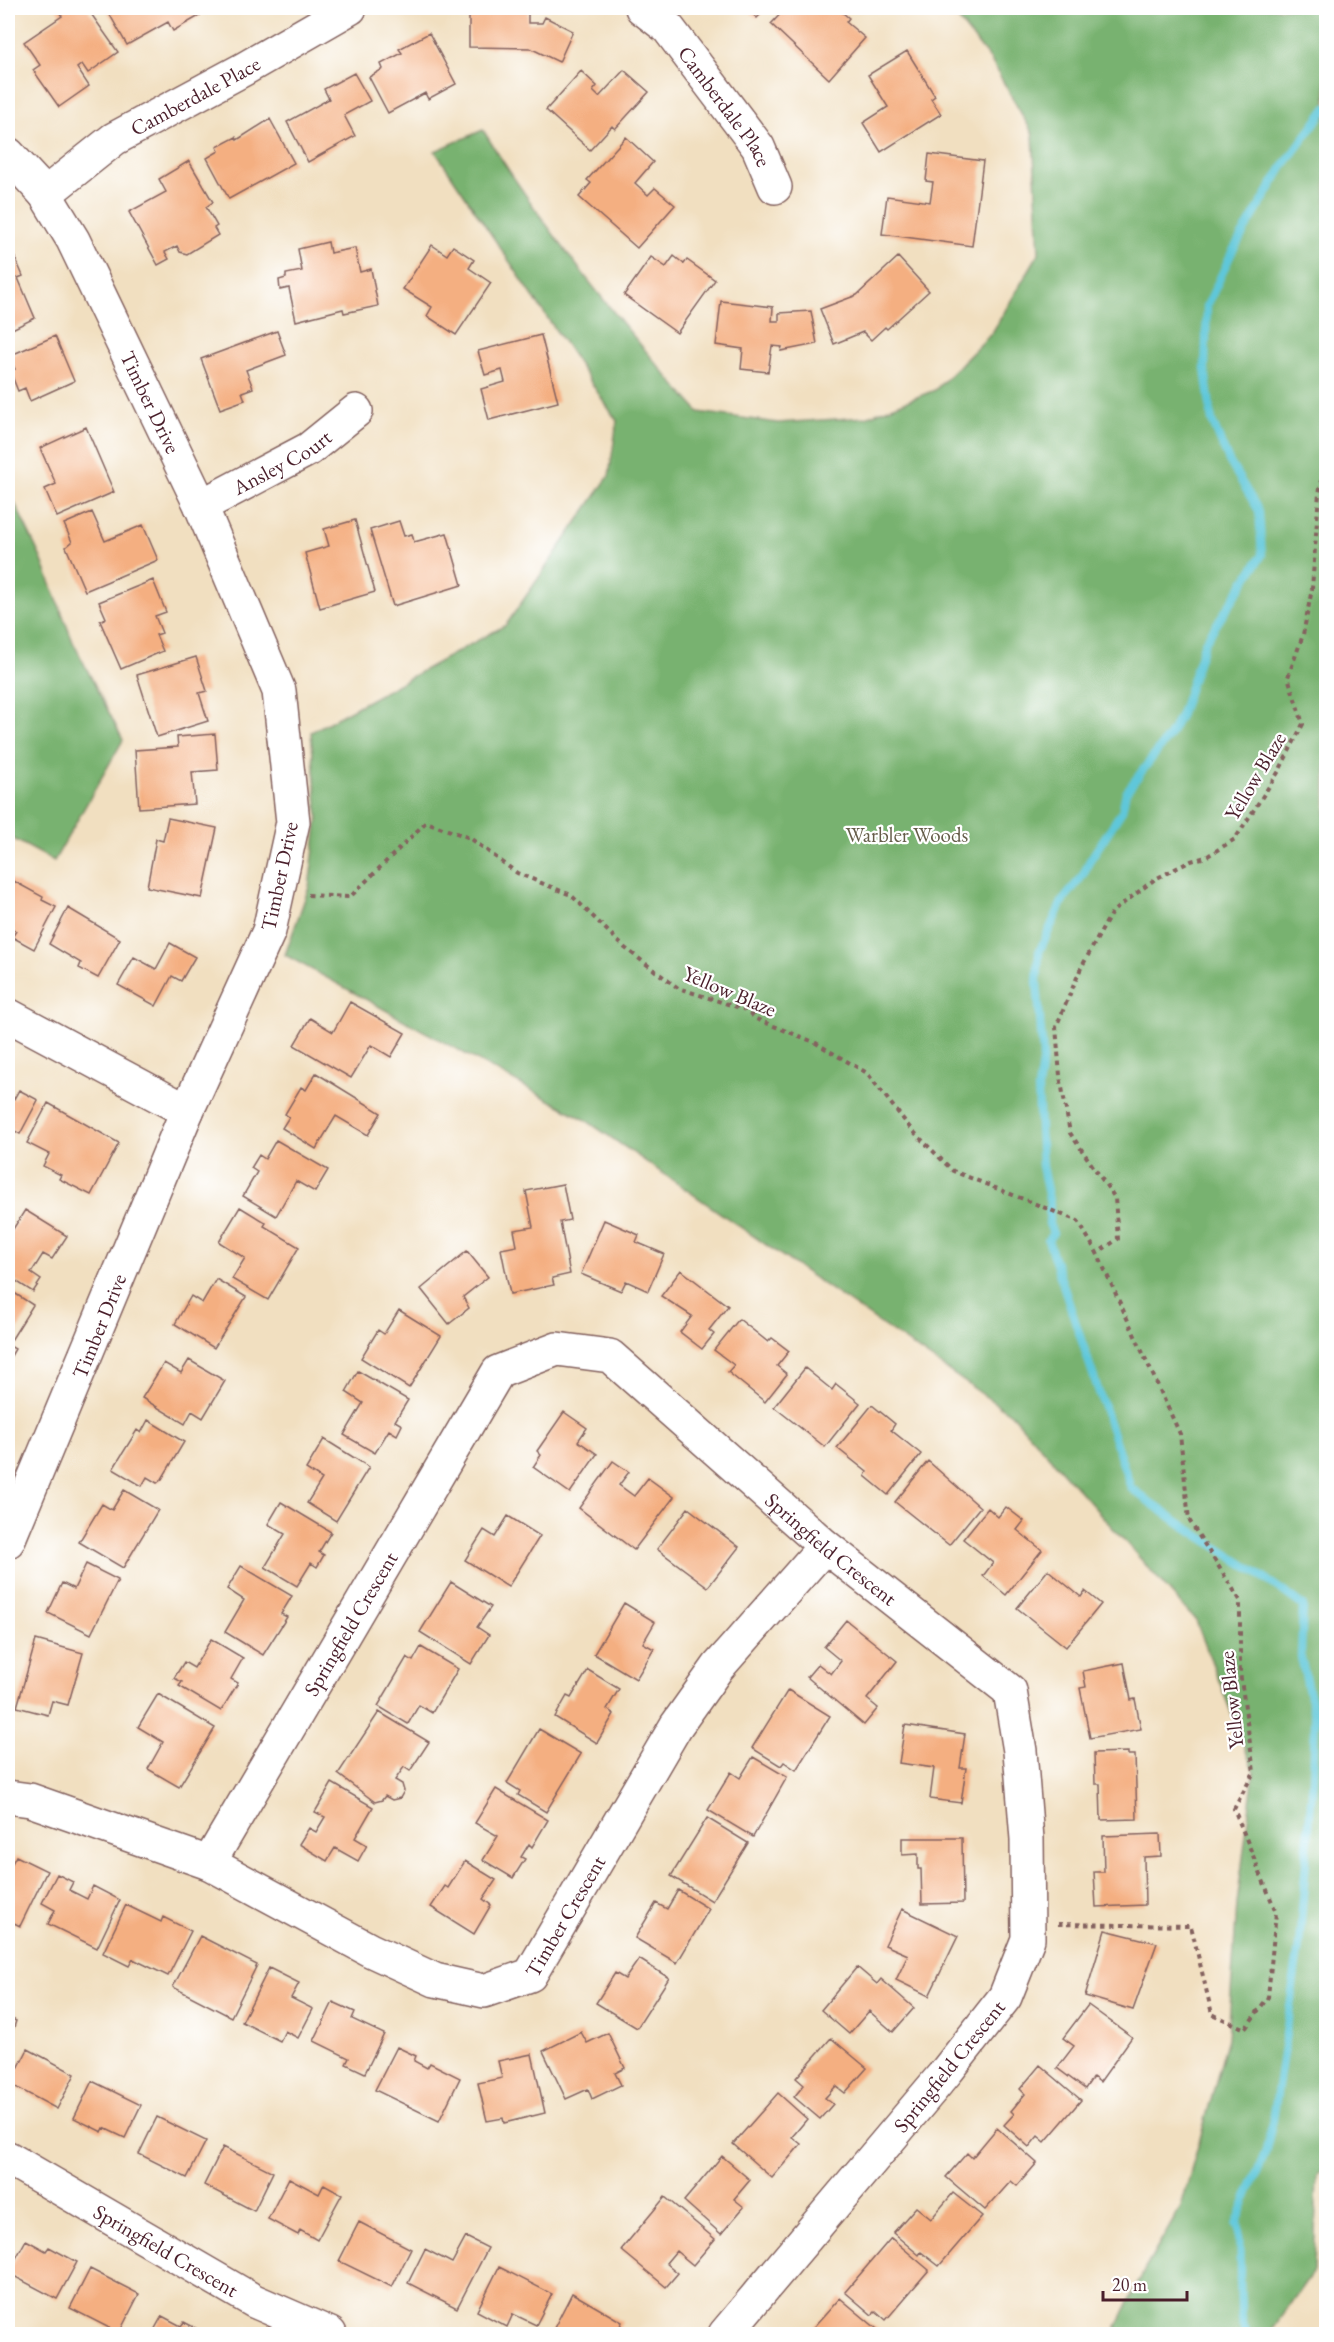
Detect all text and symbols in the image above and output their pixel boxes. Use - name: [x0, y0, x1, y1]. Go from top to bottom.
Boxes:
- street label: Camberdale Place: [673, 40, 778, 170]
- street label: Camberdale Place: [125, 49, 265, 141]
- street label: Timber Drive: [115, 346, 187, 458]
- street label: Ansley Court: [227, 423, 337, 501]
- street label: Yellow Blaze: [1218, 727, 1292, 825]
- street label: Timber Drive: [254, 819, 304, 933]
- park label: Warbler Woods: [846, 821, 969, 848]
- street label: Yellow Blaze: [679, 959, 781, 1023]
- street label: Timber Drive: [66, 1270, 132, 1382]
- street label: Springfield Crescent: [760, 1486, 903, 1611]
- street label: Springfield Crescent: [297, 1546, 403, 1701]
- street label: Yellow Blaze: [1212, 1650, 1250, 1750]
- street label: Timber Crescent: [518, 1850, 611, 1982]
- street label: Springfield Crescent: [887, 1994, 1011, 2138]
- street label: Springfield Crescent: [89, 2197, 244, 2303]
- scale bar: [1103, 2264, 1187, 2302]
- text: 20 m: [1112, 2273, 1147, 2296]

